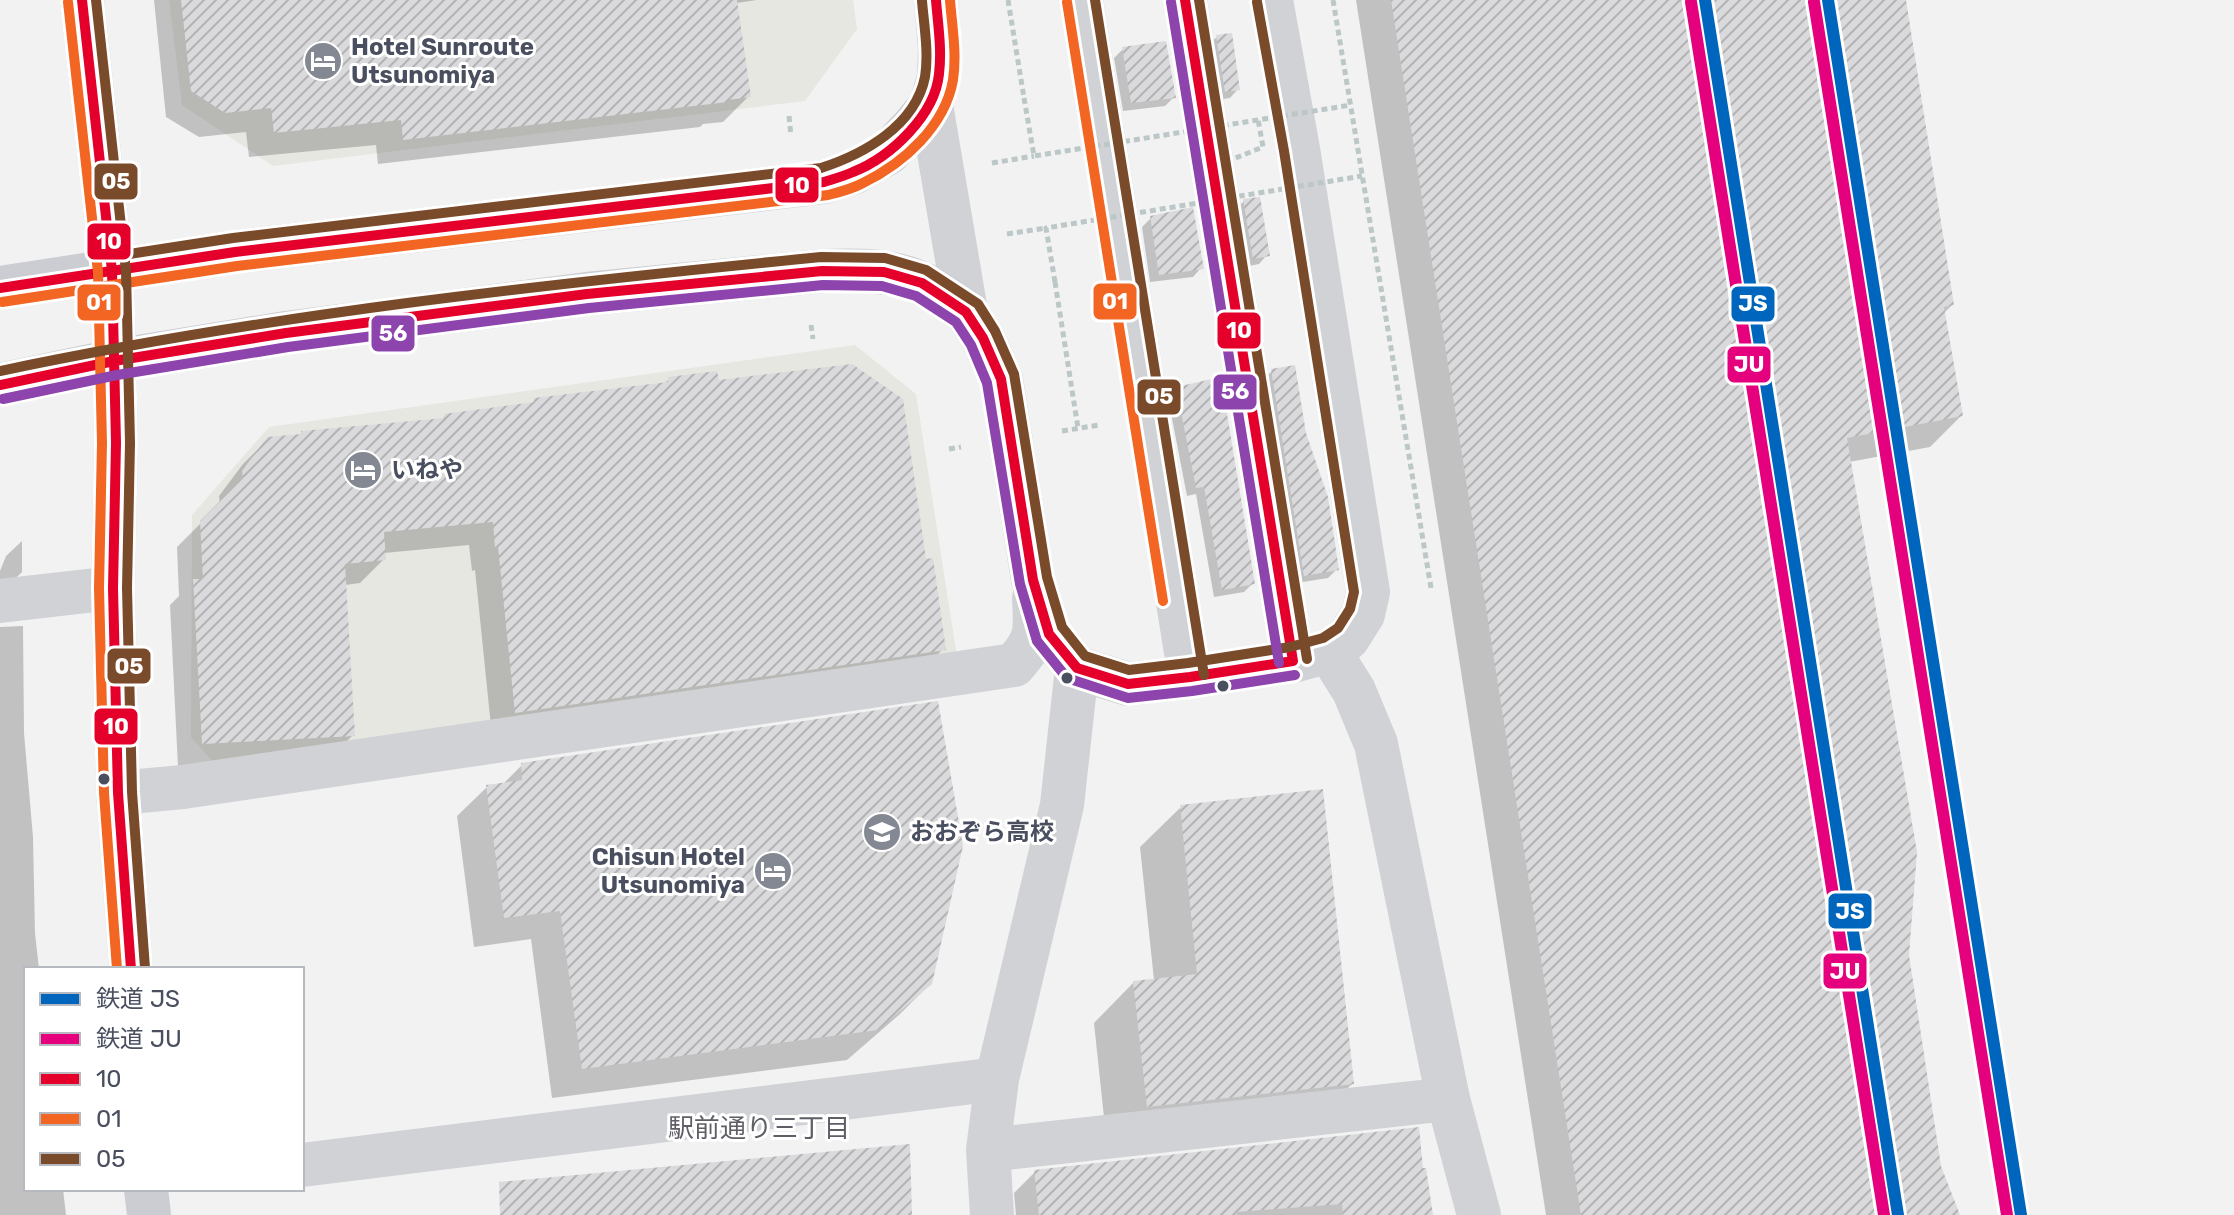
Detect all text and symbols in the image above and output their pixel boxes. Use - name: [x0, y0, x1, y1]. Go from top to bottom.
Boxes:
- place label: Hotel Sunroute Utsunomiya: [351, 33, 534, 89]
- hotel icon: Hotel Sunroute Utsunomiya: [302, 40, 344, 82]
- line badge: 05: [93, 162, 139, 201]
- line badge: 10: [774, 166, 820, 204]
- text: 05: [101, 168, 131, 195]
- text: 10: [784, 172, 810, 199]
- line badge: 10: [86, 222, 132, 261]
- text: 10: [96, 228, 122, 255]
- line badge: 01: [1092, 282, 1138, 321]
- line badge: 01: [76, 283, 122, 322]
- line badge: JS: [1730, 285, 1776, 323]
- text: 01: [1102, 288, 1128, 315]
- text: 01: [86, 289, 112, 316]
- text: JS: [1738, 290, 1768, 317]
- line badge: 10: [1216, 311, 1262, 350]
- line badge: 56: [370, 314, 416, 353]
- text: 10: [1226, 317, 1252, 344]
- text: 56: [379, 320, 407, 347]
- line badge: JU: [1726, 345, 1772, 384]
- text: JU: [1734, 351, 1764, 378]
- line badge: 56: [1212, 373, 1258, 411]
- line badge: 05: [1136, 378, 1182, 416]
- text: 56: [1221, 378, 1249, 405]
- text: 05: [1144, 383, 1174, 410]
- hotel icon: いねや: [342, 449, 384, 491]
- place label: いねや: [391, 456, 463, 484]
- line badge: 05: [106, 647, 152, 685]
- text: 05: [114, 653, 144, 680]
- unlabelled marker: [1059, 670, 1075, 686]
- unlabelled marker: [1215, 678, 1231, 694]
- line badge: 10: [93, 707, 139, 746]
- text: 10: [103, 713, 129, 740]
- unlabelled marker: [96, 771, 112, 787]
- school or university icon: おおぞら高校: [861, 811, 903, 853]
- place label: おおぞら高校: [910, 818, 1054, 846]
- place label: Chisun Hotel Utsunomiya: [592, 843, 745, 899]
- hotel icon: Chisun Hotel Utsunomiya: [752, 850, 794, 892]
- line badge: JS: [1827, 892, 1873, 930]
- text: JS: [1835, 898, 1865, 925]
- line badge: JU: [1822, 952, 1868, 990]
- text: JU: [1830, 958, 1860, 985]
- legend: [24, 967, 304, 1191]
- text: 鉄道 JS: [96, 985, 180, 1013]
- text: 鉄道 JU: [96, 1025, 182, 1053]
- text: 10: [96, 1065, 122, 1093]
- text: 01: [96, 1105, 122, 1133]
- district label: 駅前通り三丁目: [668, 1113, 850, 1144]
- text: 05: [96, 1145, 126, 1173]

